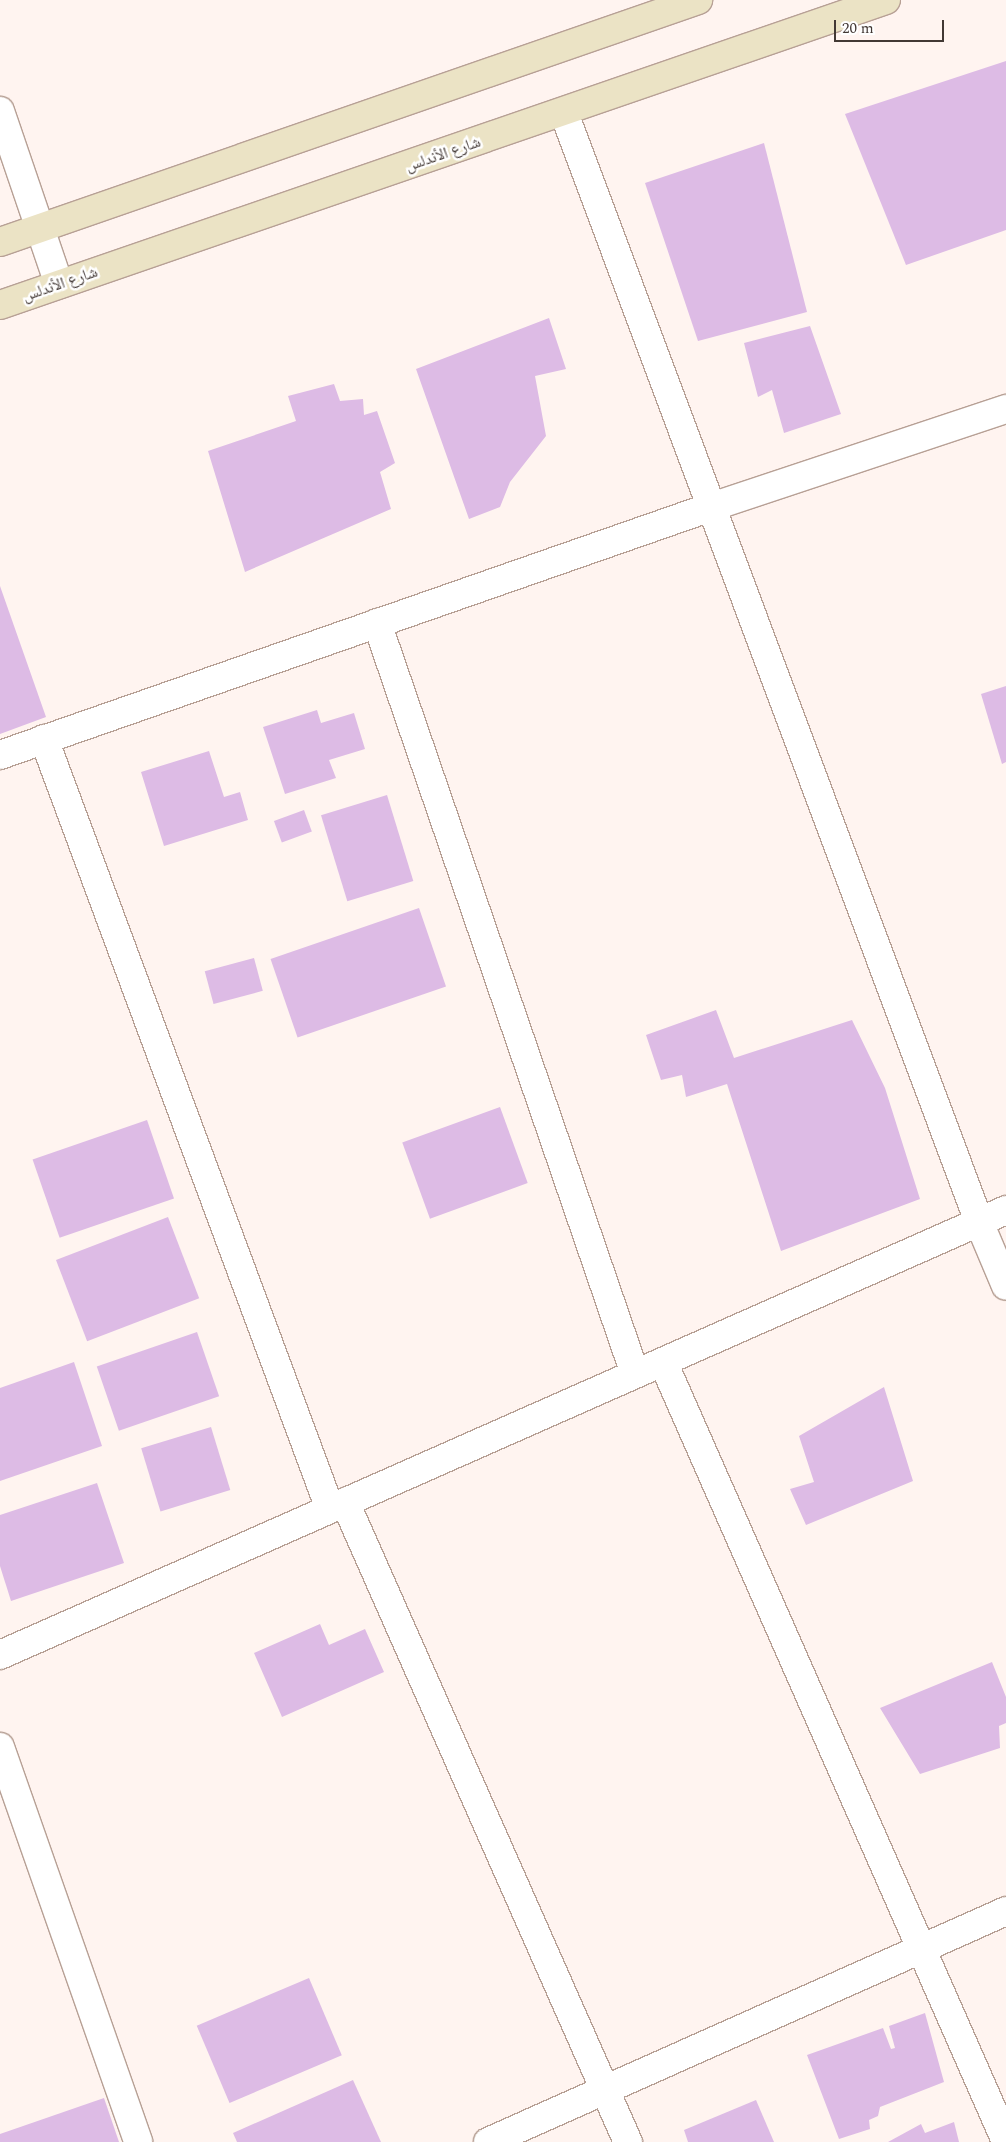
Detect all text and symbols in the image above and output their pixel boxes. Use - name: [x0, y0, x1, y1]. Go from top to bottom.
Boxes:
- scale bar: [836, 10, 946, 42]
- text: 20 m: [842, 17, 874, 40]
- street label: شارع الأندلس: [403, 132, 483, 176]
- street label: شارع الأندلس: [20, 262, 100, 306]

